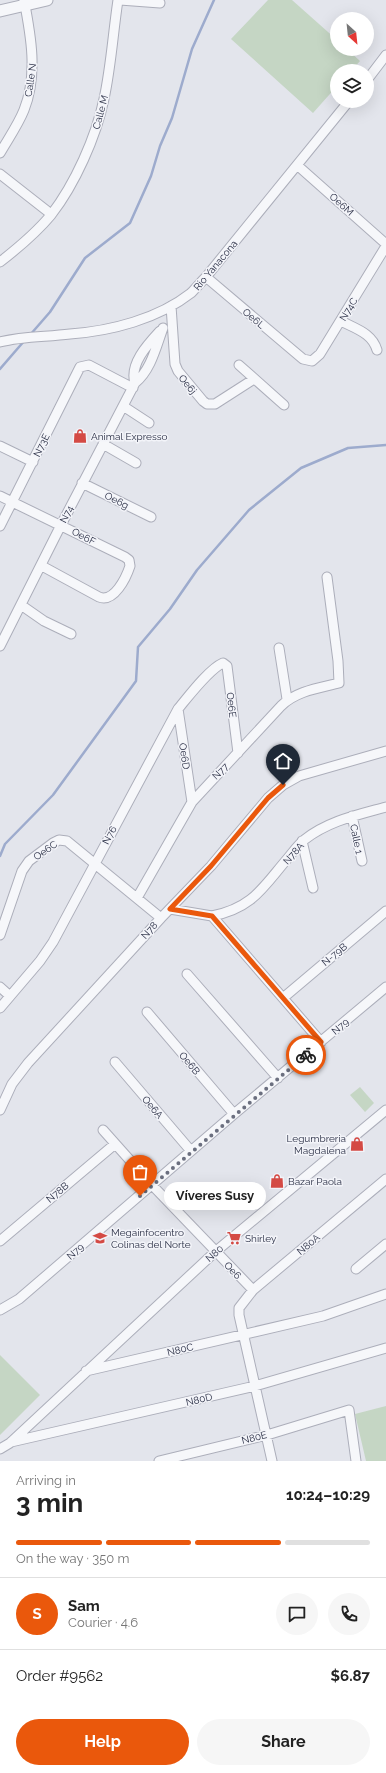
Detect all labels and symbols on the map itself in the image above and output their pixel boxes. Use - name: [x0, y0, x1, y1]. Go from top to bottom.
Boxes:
- north arrow: [330, 12, 374, 56]
- street label: Calle N: [23, 63, 38, 98]
- street label: Calle M: [91, 94, 110, 130]
- street label: Oe6M: [328, 191, 356, 218]
- street label: Rio Yanacona: [191, 238, 239, 293]
- street label: N74C: [337, 296, 360, 323]
- street label: Oe6L: [240, 306, 267, 331]
- street label: Oe6j: [176, 372, 199, 396]
- shop icon: Animal Expresso: [72, 428, 88, 444]
- place label: Animal Expresso: [91, 431, 168, 442]
- street label: N73E: [31, 432, 52, 459]
- street label: Oe6g: [103, 490, 131, 511]
- street label: N74: [57, 503, 76, 525]
- street label: Oe6F: [70, 526, 98, 547]
- street label: Oe6E: [224, 692, 239, 718]
- street label: Oe6D: [177, 742, 192, 770]
- pin: [266, 744, 300, 785]
- street label: N77: [210, 760, 231, 782]
- street label: Calle 1: [348, 823, 365, 856]
- street label: N76: [100, 824, 119, 846]
- street label: Oe6C: [31, 838, 59, 862]
- street label: N78A: [281, 840, 306, 867]
- street label: N78: [139, 920, 160, 941]
- street label: N-79B: [320, 941, 349, 968]
- street label: N79: [330, 1016, 351, 1037]
- courier: [286, 1035, 326, 1075]
- street label: Oe6B: [177, 1050, 202, 1077]
- street label: Oe6A: [140, 1094, 165, 1121]
- place label: Legumbreria Magdalena: [287, 1133, 346, 1156]
- shop icon: Legumbreria Magdalena: [349, 1136, 365, 1152]
- pin: [123, 1155, 157, 1196]
- shop icon: Bazar Paola: [269, 1173, 285, 1189]
- place label: Bazar Paola: [288, 1176, 342, 1187]
- street label: N78B: [44, 1180, 71, 1205]
- callout: Víveres Susy: [164, 1182, 266, 1210]
- place label: Megainfocentro Colinas del Norte: [111, 1227, 191, 1250]
- school or university icon: Megainfocentro Colinas del Norte: [92, 1230, 108, 1246]
- supermarket icon: Shirley: [226, 1230, 242, 1246]
- street label: N80A: [295, 1232, 322, 1257]
- place label: Shirley: [245, 1233, 277, 1244]
- street label: N79: [65, 1241, 86, 1262]
- street label: N80: [203, 1243, 225, 1264]
- street label: Oe6: [222, 1260, 243, 1281]
- street label: N80C: [166, 1341, 194, 1358]
- street label: N80D: [185, 1391, 213, 1408]
- street label: N80E: [240, 1429, 268, 1446]

